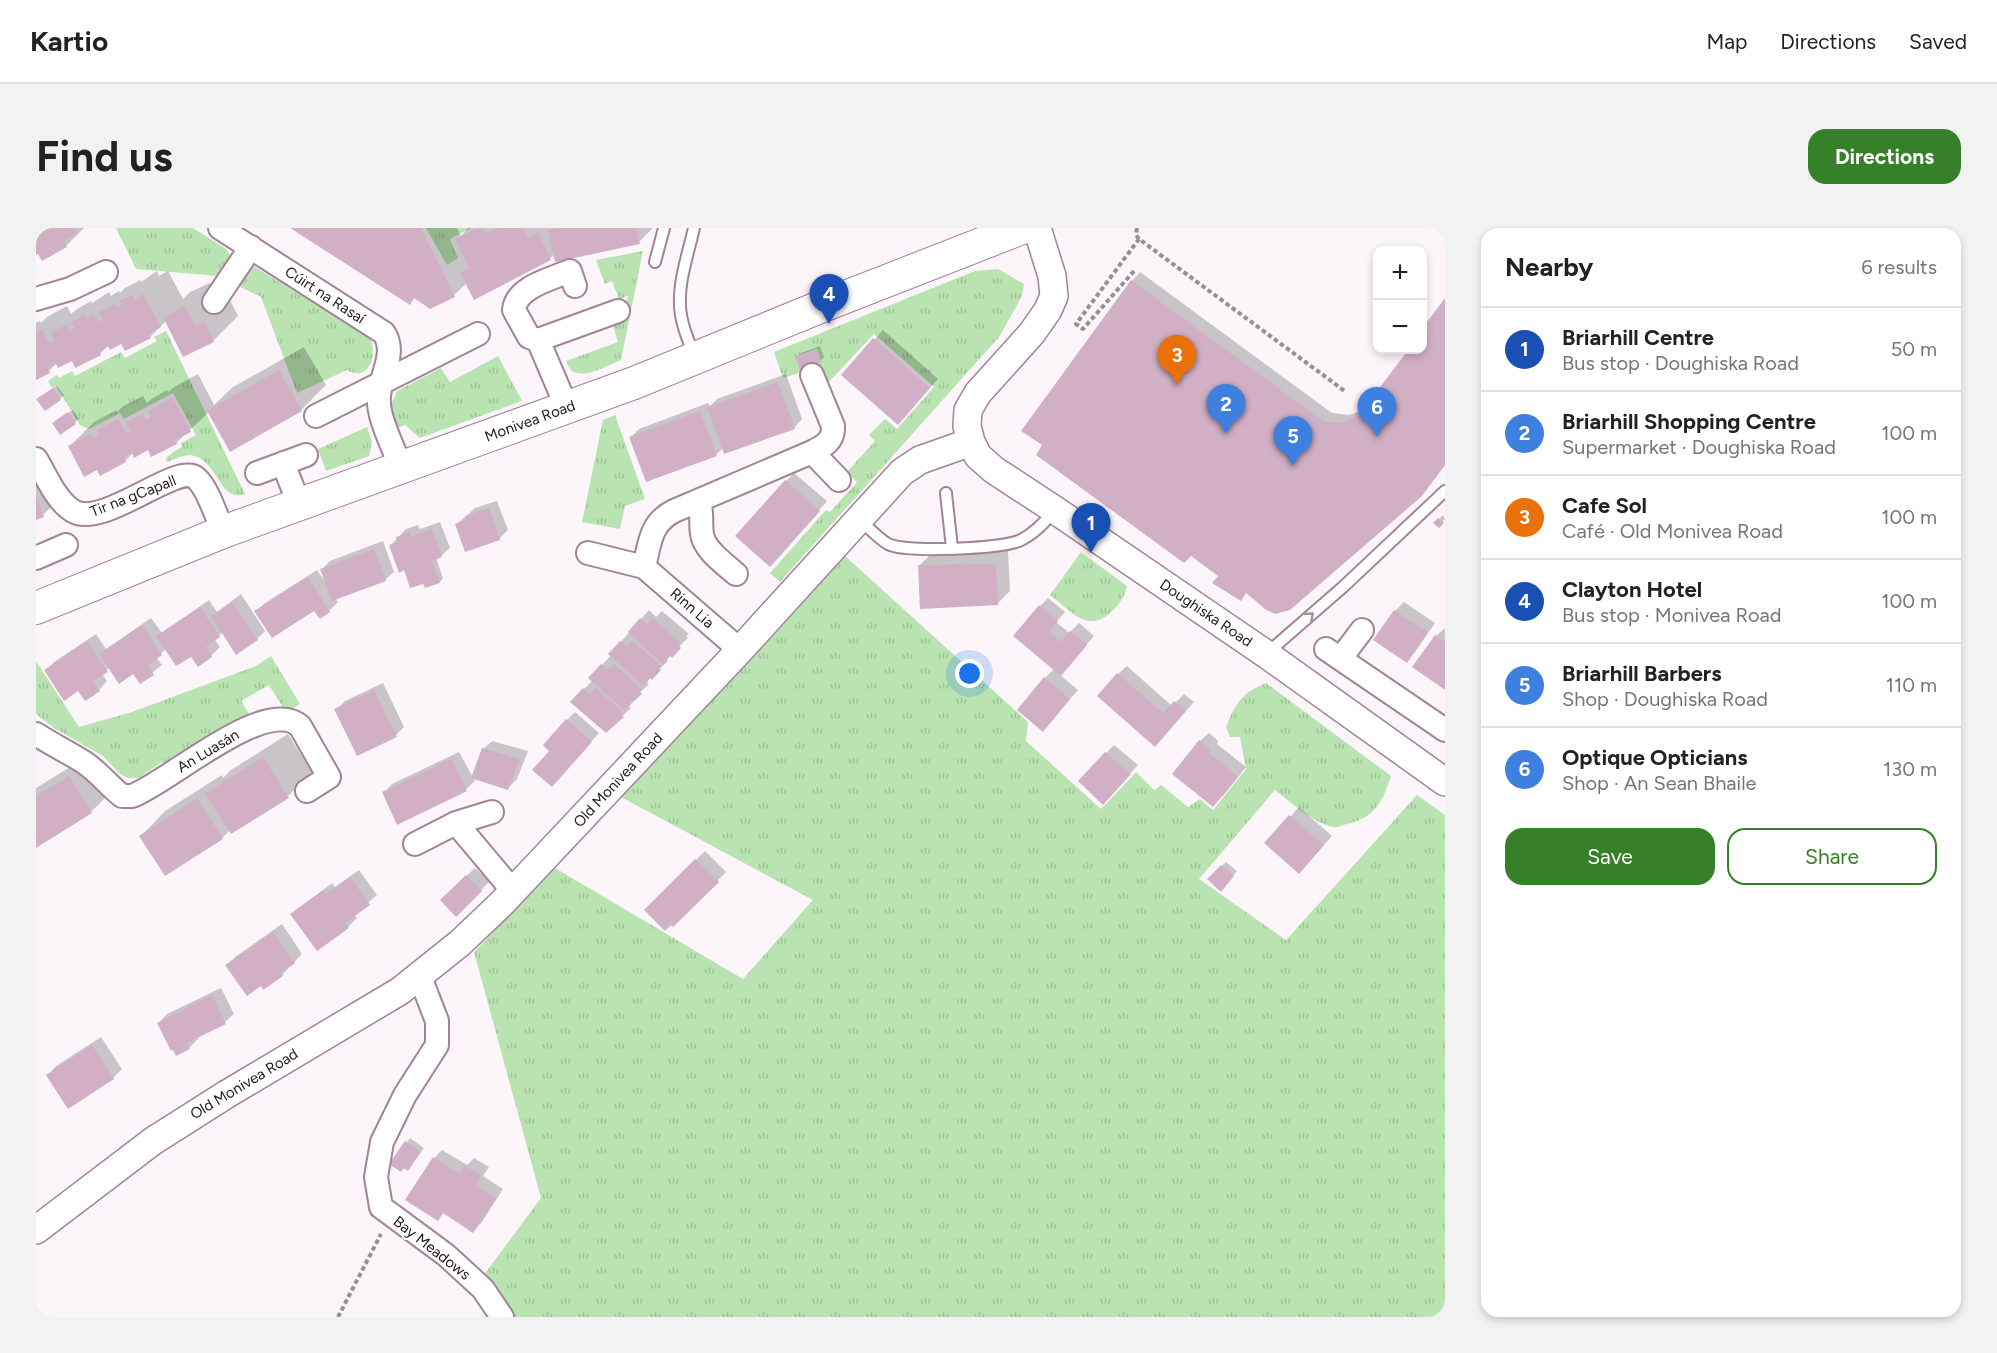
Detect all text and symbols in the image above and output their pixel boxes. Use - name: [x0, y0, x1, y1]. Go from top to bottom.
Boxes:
- text: Kartio: [30, 24, 108, 58]
- text: Map: [1706, 29, 1747, 54]
- text: Directions: [1780, 29, 1876, 54]
- text: Saved: [1909, 29, 1967, 54]
- button: Directions: [1808, 129, 1961, 184]
- text: Find us: [36, 131, 173, 182]
- map controls: [1373, 246, 1427, 354]
- button: +: [1373, 246, 1427, 300]
- text: Nearby: [1505, 251, 1593, 283]
- text: 6 results: [1861, 255, 1937, 279]
- street label: Cúirt na Rasaí: [282, 262, 370, 328]
- pin: 4: [810, 274, 848, 324]
- button: −: [1373, 300, 1427, 354]
- text: Briarhill Centre: [1562, 324, 1714, 351]
- pin: 3: [1158, 336, 1196, 385]
- text: 1: [1520, 337, 1529, 361]
- text: 50 m: [1891, 337, 1937, 361]
- text: Bus stop · Doughiska Road: [1562, 351, 1799, 375]
- pin: 2: [1206, 384, 1246, 434]
- pin: 6: [1358, 388, 1396, 437]
- street label: Monivea Road: [482, 396, 578, 446]
- text: Briarhill Shopping Centre: [1562, 408, 1816, 435]
- pin: 5: [1274, 416, 1312, 466]
- text: 2: [1519, 421, 1530, 445]
- text: 100 m: [1881, 421, 1937, 445]
- text: Supermarket · Doughiska Road: [1562, 435, 1836, 459]
- street label: Tir na gCapall: [87, 471, 179, 521]
- text: Cafe Sol: [1562, 492, 1647, 519]
- pin: 1: [1072, 504, 1110, 553]
- text: 3: [1519, 505, 1530, 529]
- text: 100 m: [1881, 505, 1937, 529]
- text: Café · Old Monivea Road: [1562, 519, 1783, 543]
- street label: Doughiska Road: [1156, 575, 1256, 651]
- text: Clayton Hotel: [1562, 576, 1702, 603]
- street label: Rinn Lia: [666, 584, 718, 632]
- text: 4: [1518, 589, 1531, 613]
- text: 100 m: [1881, 589, 1937, 613]
- text: Bus stop · Monivea Road: [1562, 603, 1781, 627]
- one-way arrow: [1303, 612, 1314, 623]
- your location: [955, 659, 984, 688]
- text: Briarhill Barbers: [1562, 660, 1721, 687]
- text: 5: [1519, 673, 1530, 697]
- text: 110 m: [1886, 673, 1937, 697]
- text: Shop · Doughiska Road: [1562, 687, 1768, 711]
- street label: An Luasán: [174, 726, 242, 776]
- street label: Old Monivea Road: [570, 729, 666, 831]
- text: Optique Opticians: [1562, 744, 1747, 771]
- text: 6: [1519, 757, 1530, 781]
- text: 130 m: [1883, 757, 1937, 781]
- text: Shop · An Sean Bhaile: [1562, 771, 1757, 795]
- button: Save: [1505, 828, 1715, 885]
- button: Share: [1727, 828, 1937, 885]
- street label: Old Monivea Road: [187, 1045, 301, 1123]
- street label: Bay Meadows: [390, 1212, 474, 1284]

